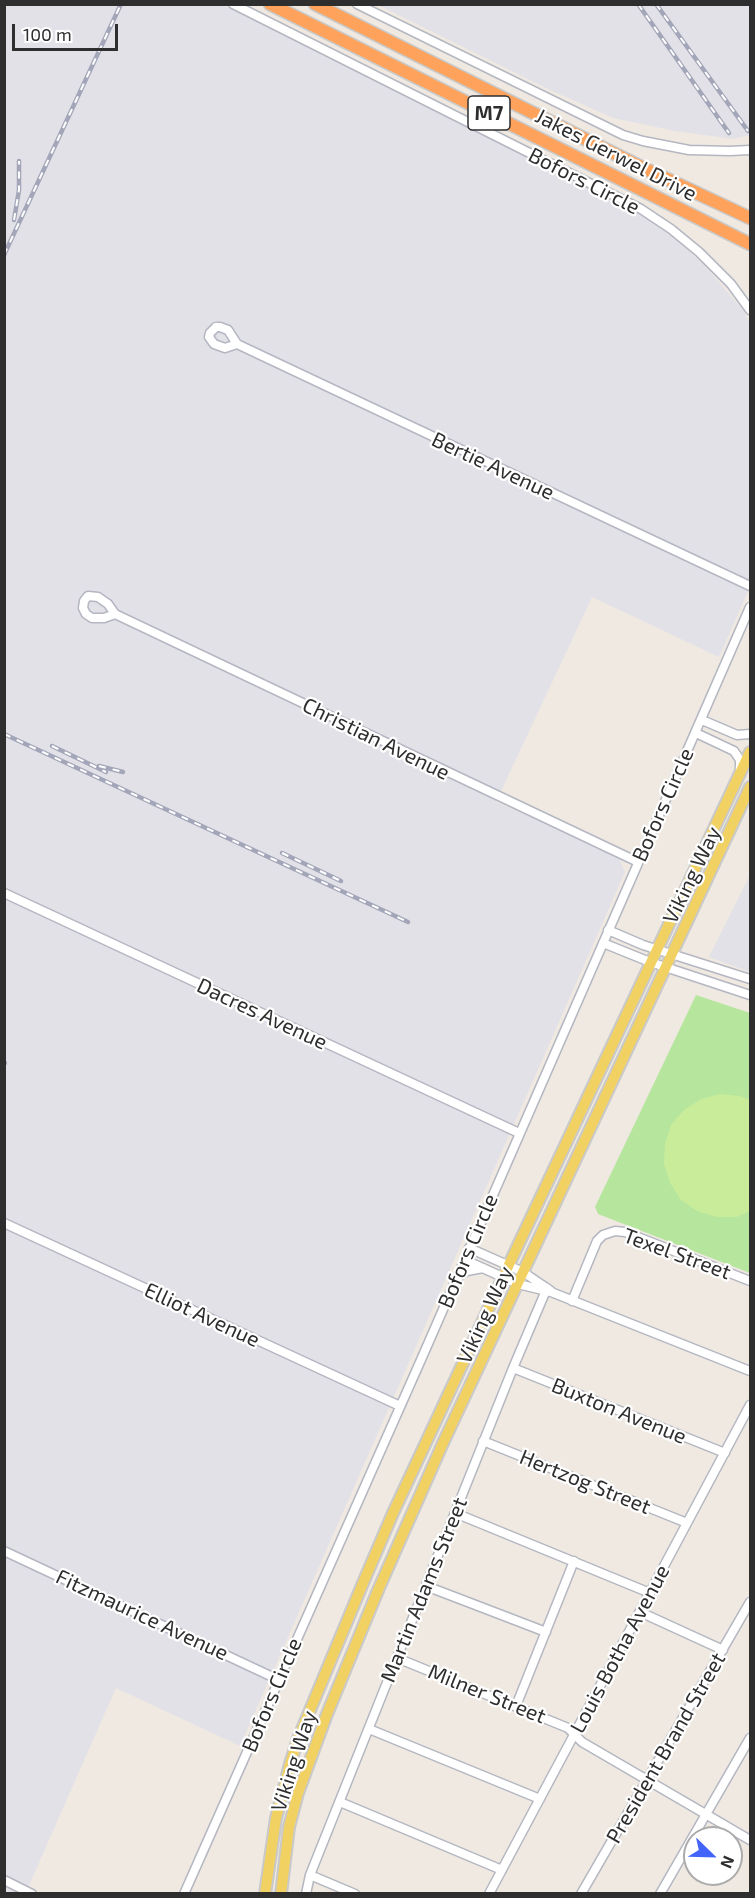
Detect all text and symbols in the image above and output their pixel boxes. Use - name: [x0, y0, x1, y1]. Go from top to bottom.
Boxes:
- scale bar: [15, 12, 122, 50]
- text: 100 m: [23, 23, 72, 45]
- road number: M7: [468, 96, 510, 130]
- street label: Jakes Gerwel Drive: [531, 103, 701, 207]
- street label: Bofors Circle: [524, 142, 644, 220]
- street label: Bertie Avenue: [428, 427, 558, 505]
- street label: Christian Avenue: [298, 693, 454, 785]
- street label: Bofors Circle: [627, 744, 699, 866]
- street label: Viking Way: [658, 822, 726, 928]
- street label: Dacres Avenue: [193, 973, 331, 1055]
- street label: Bofors Circle: [433, 1190, 503, 1312]
- street label: Texel Street: [620, 1223, 734, 1285]
- street label: Viking Way: [451, 1262, 519, 1368]
- street label: Elliot Avenue: [140, 1277, 264, 1353]
- street label: Buxton Avenue: [548, 1372, 690, 1450]
- street label: Hertzog Street: [516, 1444, 654, 1520]
- street label: Martin Adams Street: [375, 1494, 473, 1686]
- street label: Louis Botha Avenue: [565, 1561, 675, 1737]
- street label: Fitzmaurice Avenue: [52, 1564, 232, 1666]
- street label: Bofors Circle: [237, 1634, 307, 1756]
- street label: President Brand Street: [601, 1648, 731, 1848]
- street label: Milner Street: [424, 1659, 550, 1729]
- street label: Viking Way: [266, 1707, 322, 1815]
- north arrow: [683, 1826, 743, 1886]
- text: N: [717, 1853, 739, 1871]

